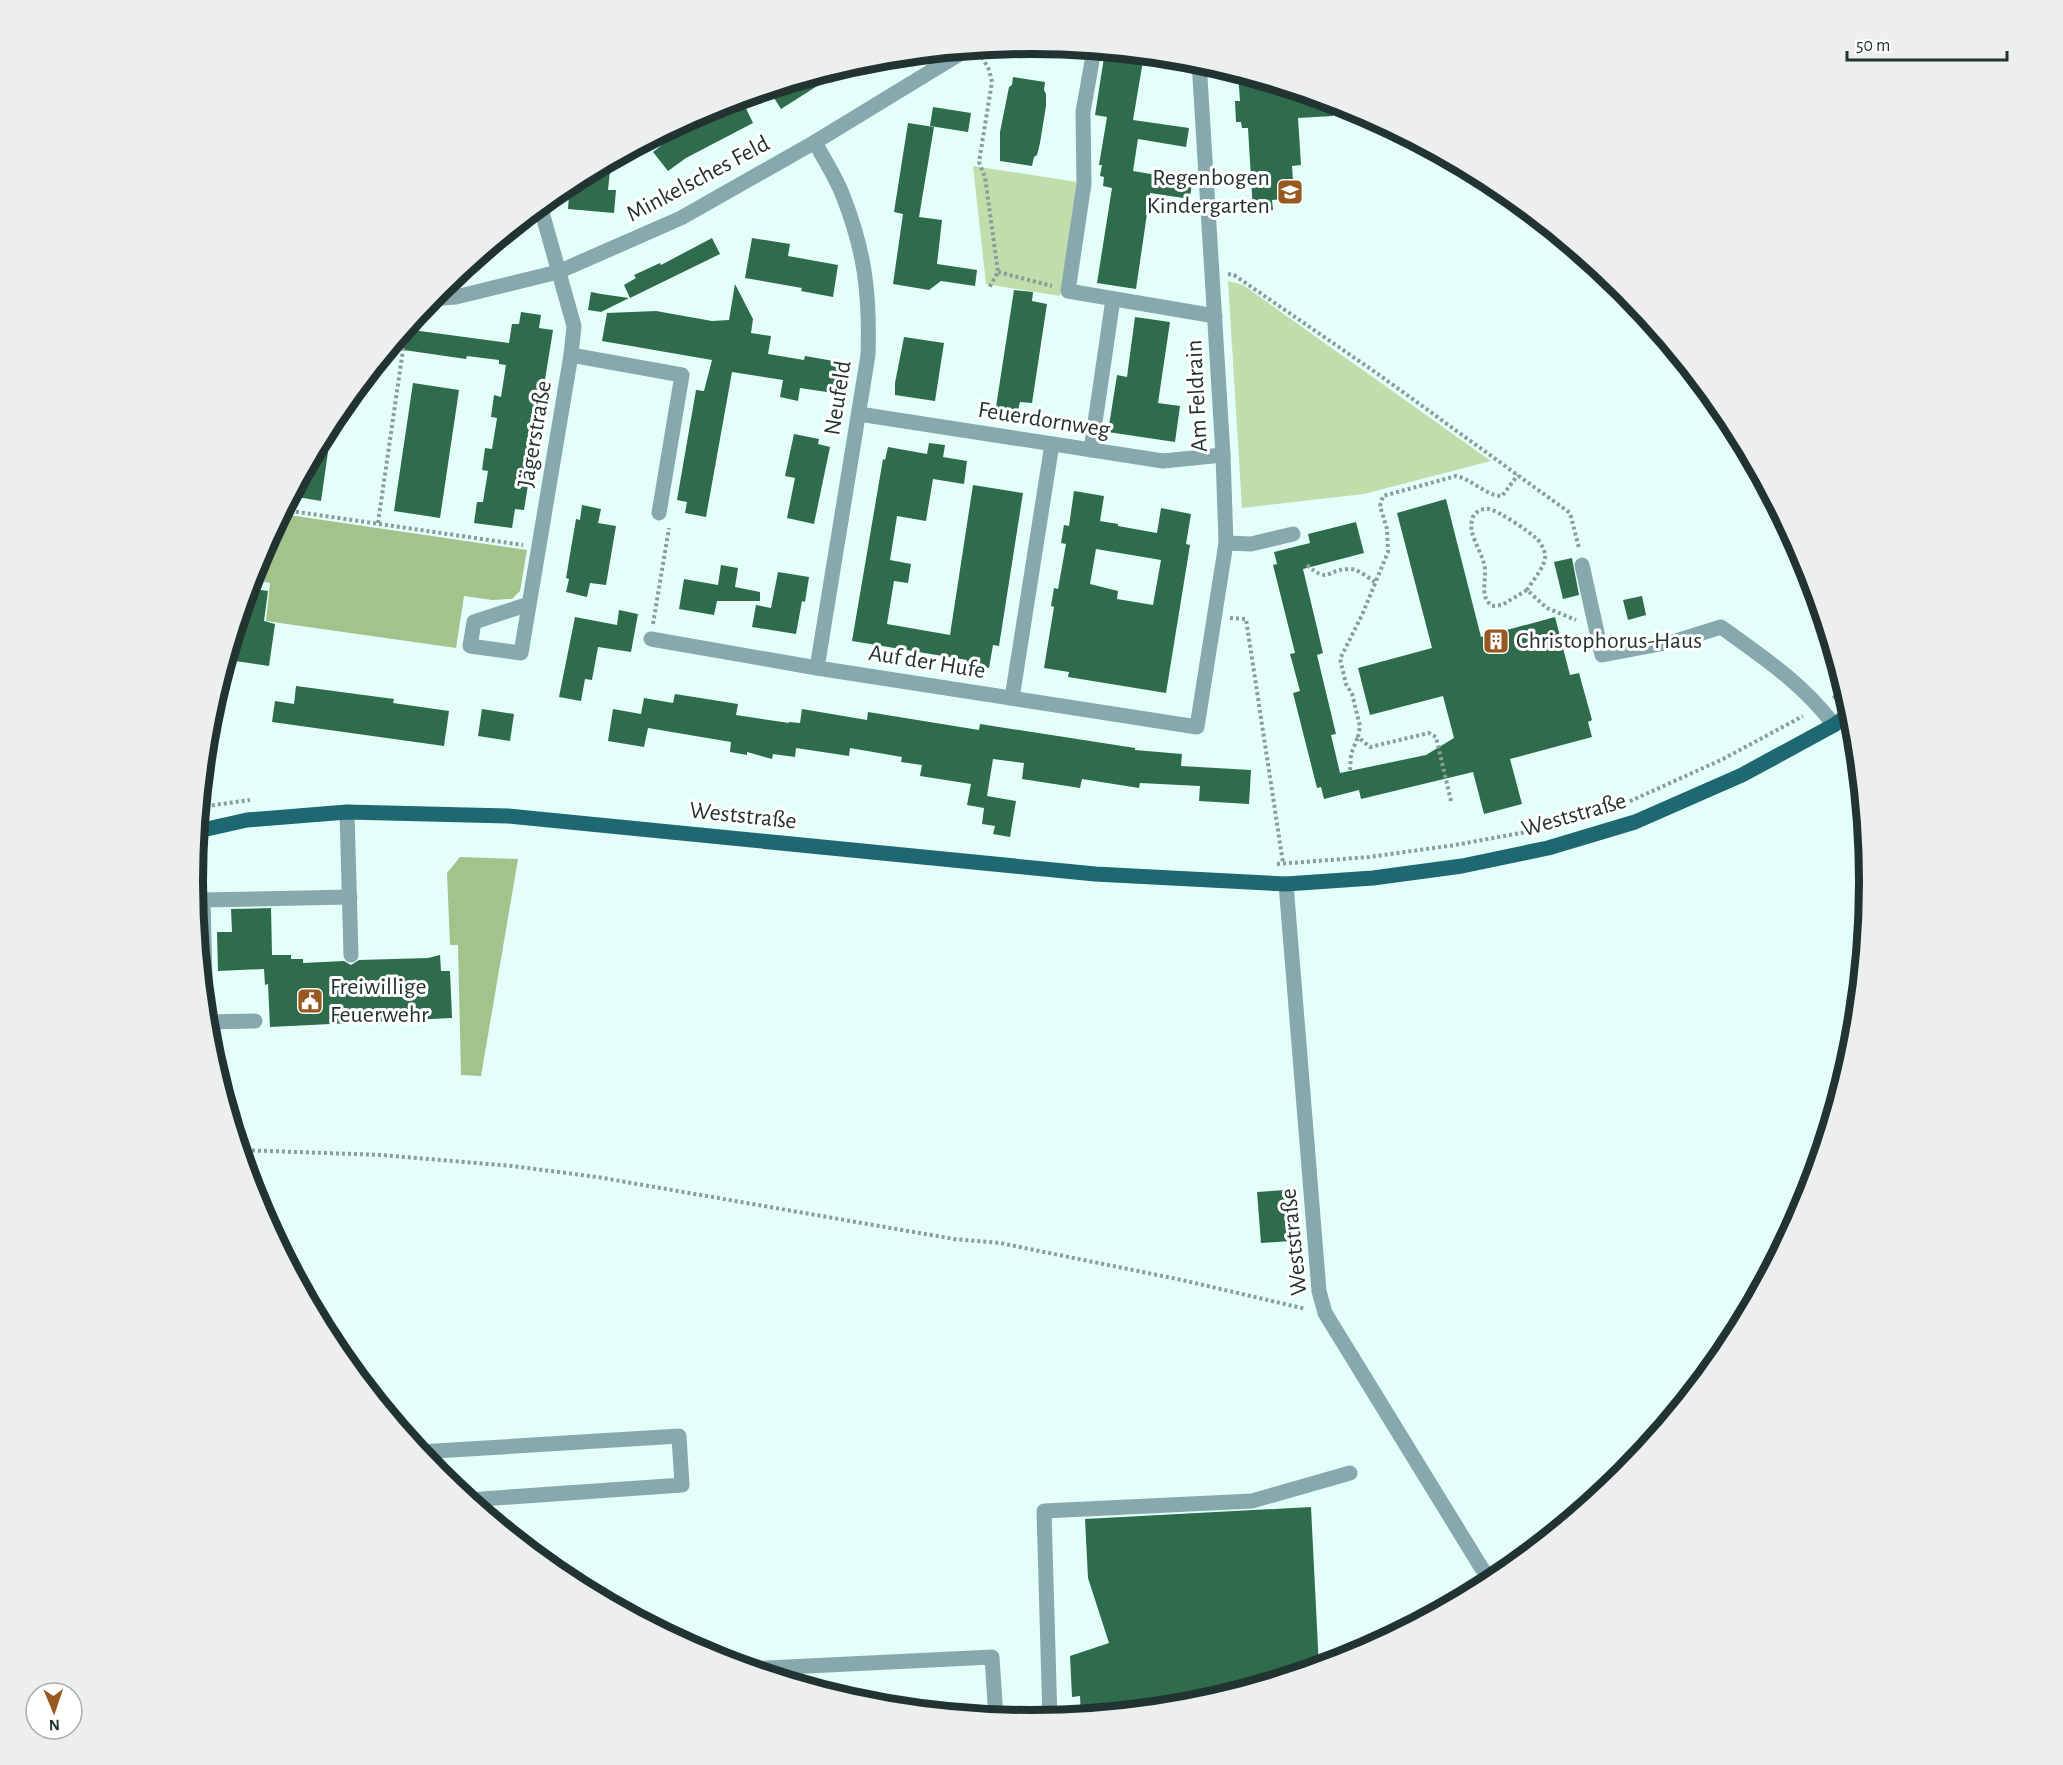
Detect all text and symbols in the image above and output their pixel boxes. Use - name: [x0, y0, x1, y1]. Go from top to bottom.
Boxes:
- scale bar: [1847, 24, 2008, 62]
- text: 50 m: [1856, 37, 1890, 55]
- street label: Minkelsches Feld: [623, 131, 773, 227]
- place label: Regenbogen Kindergarten: [1147, 166, 1270, 218]
- school or university icon: Regenbogen Kindergarten: [1275, 177, 1305, 207]
- street label: Am Feldrain: [1182, 339, 1212, 453]
- street label: Neufeld: [820, 359, 856, 437]
- street label: Jägerstraße: [514, 379, 556, 489]
- street label: Feuerdornweg: [976, 398, 1112, 442]
- building icon: Christophorus-Haus: [1481, 626, 1511, 656]
- place label: Christophorus-Haus: [1516, 629, 1702, 653]
- street label: Auf der Hufe: [867, 641, 987, 683]
- street label: Weststraße: [1519, 789, 1629, 841]
- street label: Weststraße: [688, 798, 798, 834]
- place label: Freiwillige Feuerwehr: [330, 975, 429, 1027]
- public building icon: Freiwillige Feuerwehr: [295, 986, 325, 1016]
- street label: Weststraße: [1276, 1187, 1312, 1297]
- north arrow: [24, 1681, 84, 1741]
- text: N: [49, 1717, 60, 1733]

